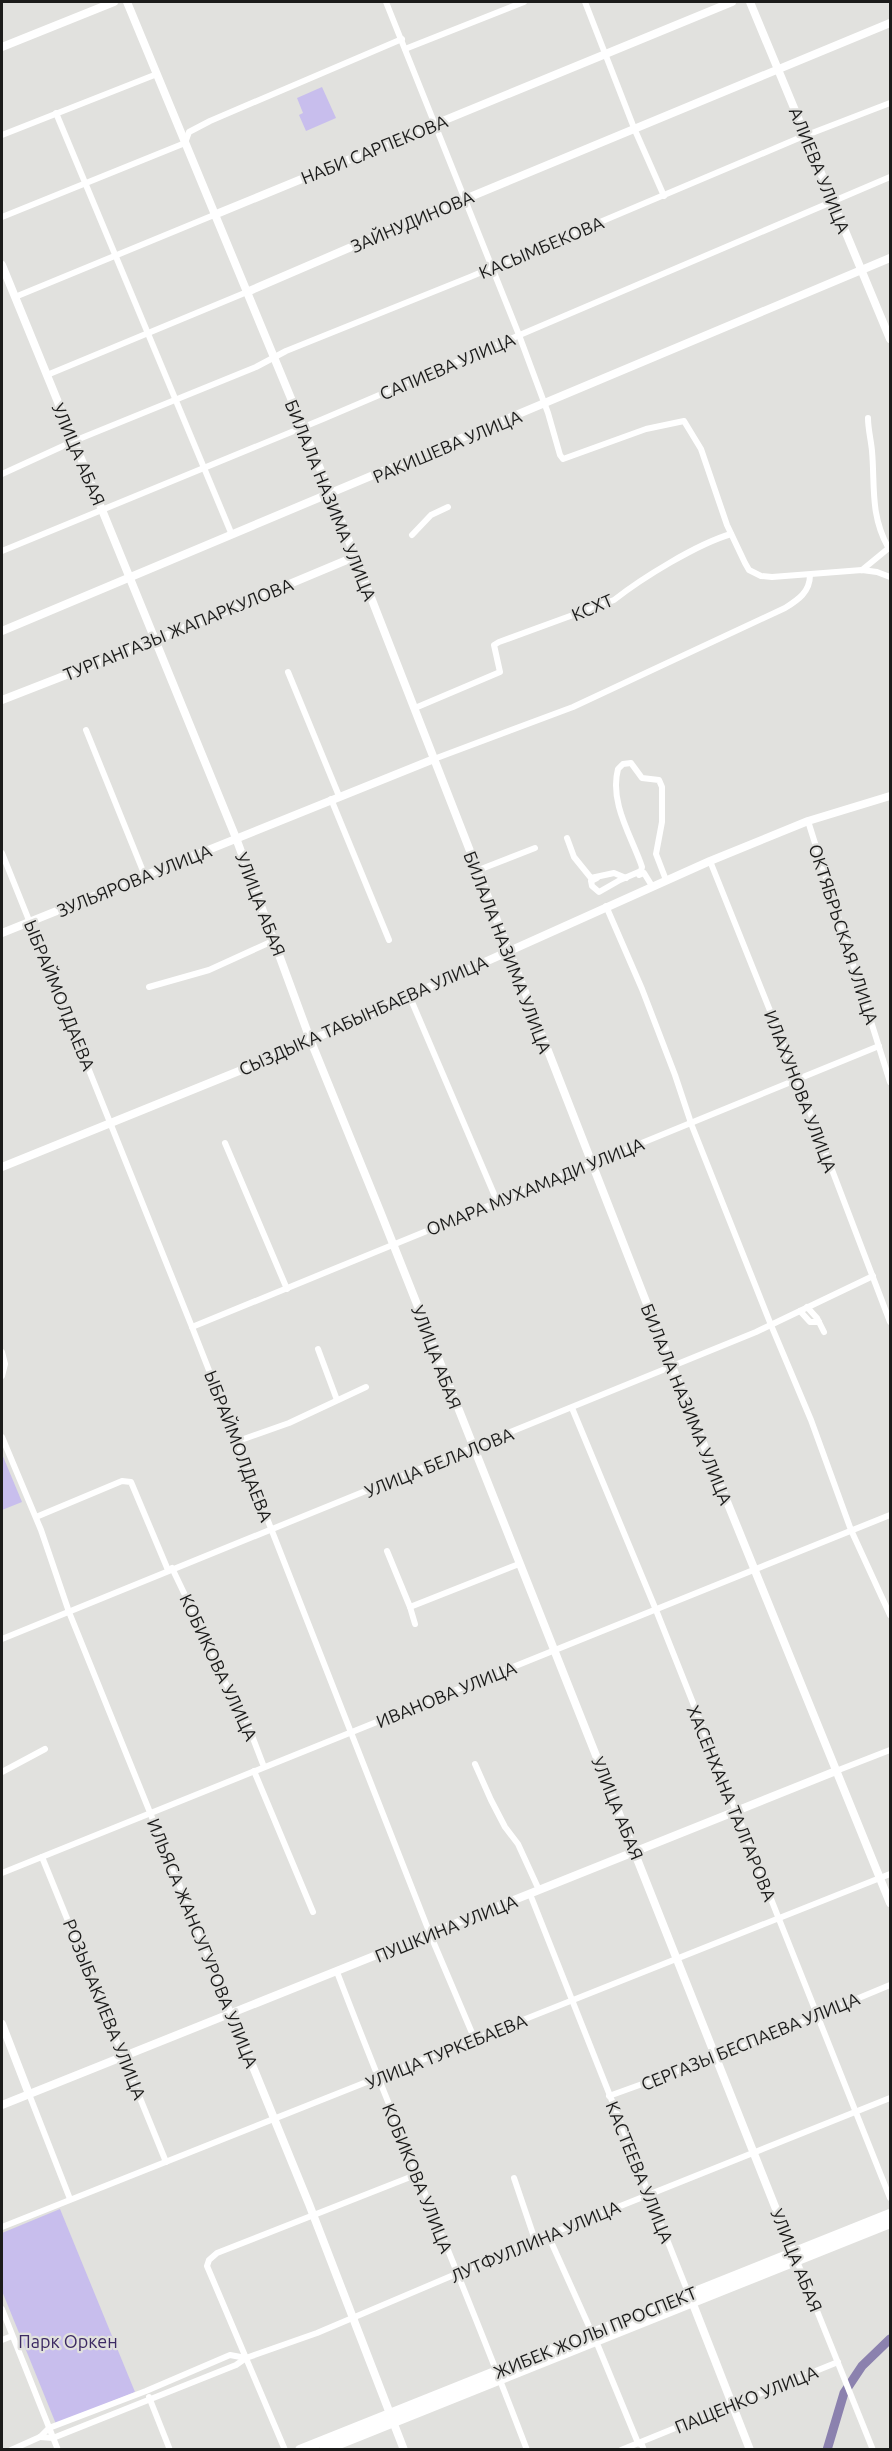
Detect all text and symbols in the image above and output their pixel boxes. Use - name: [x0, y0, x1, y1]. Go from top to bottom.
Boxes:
- street label: АЛИЕВА УЛИЦА: [786, 104, 854, 236]
- street label: НАБИ САРПЕКОВА: [298, 110, 450, 188]
- street label: ЗАЙНУДИНОВА: [348, 186, 477, 256]
- street label: КАСЫМБЕКОВА: [476, 212, 607, 282]
- street label: САПИЕВА УЛИЦА: [376, 328, 518, 404]
- street label: БИЛАЛА НАЗИМА УЛИЦА: [281, 397, 381, 604]
- street label: УЛИЦА АБАЯ: [48, 400, 110, 508]
- street label: РАКИШЕВА УЛИЦА: [370, 405, 525, 486]
- street label: ТУРГАНГАЗЫ ЖАПАРКУЛОВА: [60, 574, 296, 684]
- street label: КСХТ: [568, 589, 616, 625]
- street label: ЗУЛЬЯРОВА УЛИЦА: [54, 840, 215, 920]
- street label: ОКТЯБРЬСКАЯ УЛИЦА: [805, 841, 883, 1027]
- street label: БИЛАЛА НАЗИМА УЛИЦА: [460, 848, 556, 1056]
- street label: УЛИЦА АБАЯ: [232, 849, 290, 959]
- street label: ЫБРАЙМОЛДАЕВА: [21, 917, 99, 1073]
- street label: СЫЗДЫКА ТАБЫНБАЕВА УЛИЦА: [236, 951, 491, 1079]
- street label: ИЛАХУНОВА УЛИЦА: [761, 1007, 841, 1175]
- street label: ОМАРА МУХАМАДИ УЛИЦА: [423, 1133, 647, 1239]
- street label: БИЛАЛА НАЗИМА УЛИЦА: [637, 1301, 737, 1508]
- street label: УЛИЦА АБАЯ: [408, 1302, 466, 1412]
- street label: ЫБРАЙМОЛДАЕВА: [201, 1368, 277, 1525]
- street label: УЛИЦА БЕЛАЛОВА: [362, 1423, 517, 1501]
- street label: КОБИКОВА УЛИЦА: [176, 1590, 262, 1744]
- street label: ИВАНОВА УЛИЦА: [373, 1657, 519, 1731]
- street label: ХАСЕНХАНА ТАЛГАРОВА: [683, 1702, 781, 1904]
- street label: УЛИЦА АБАЯ: [588, 1754, 648, 1862]
- street label: ИЛЬЯСА ЖАНСУГУРОВА УЛИЦА: [144, 1815, 262, 2071]
- street label: ПУШКИНА УЛИЦА: [372, 1890, 520, 1966]
- street label: РОЗЫБАКИЕВА УЛИЦА: [60, 1916, 150, 2102]
- street label: СЕРГАЗЫ БЕСПАЕВА УЛИЦА: [638, 1988, 862, 2094]
- street label: УЛИЦА ТУРКЕБАЕВА: [363, 2009, 530, 2092]
- street label: КАСТЕЕВА УЛИЦА: [602, 2098, 678, 2246]
- street label: КОБИКОВА УЛИЦА: [379, 2100, 457, 2256]
- street label: ЛУТФУЛЛИНА УЛИЦА: [447, 2196, 623, 2286]
- street label: УЛИЦА АБАЯ: [767, 2206, 827, 2314]
- street label: ЖИБЕК ЖОЛЫ ПРОСПЕКТ: [491, 2282, 699, 2382]
- park label: Парк Оркен: [18, 2331, 118, 2351]
- street label: ПАЩЕНКО УЛИЦА: [672, 2361, 821, 2437]

